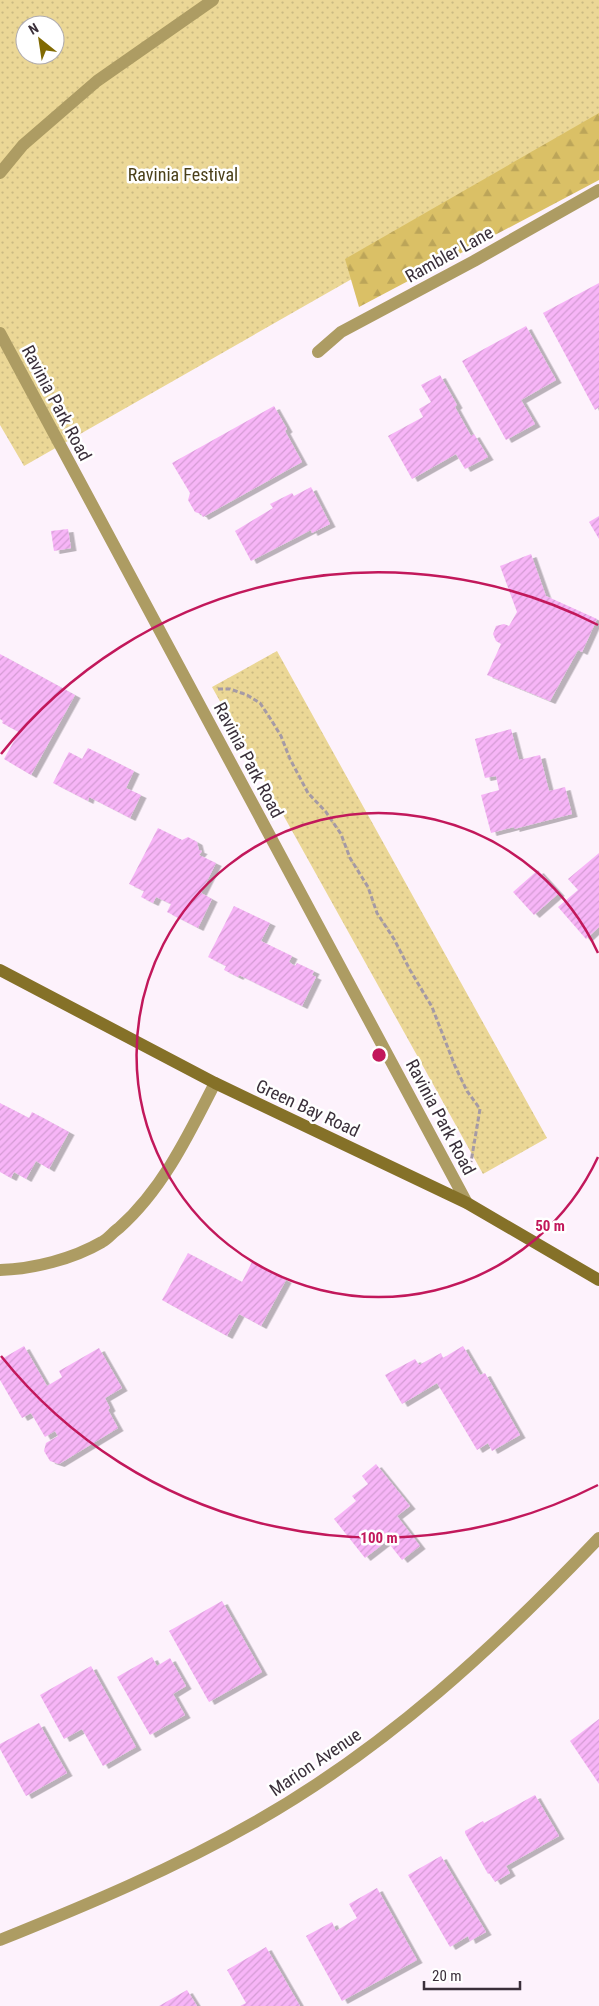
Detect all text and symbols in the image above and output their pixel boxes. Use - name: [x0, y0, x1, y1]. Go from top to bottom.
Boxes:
- north arrow: [15, 15, 65, 65]
- text: N: [26, 20, 41, 38]
- park label: Ravinia Festival: [128, 164, 238, 185]
- street label: Rambler Lane: [401, 221, 497, 287]
- street label: Ravinia Park Road: [18, 342, 96, 464]
- street label: Ravinia Park Road: [210, 699, 288, 821]
- centre of rings: [370, 1046, 388, 1064]
- street label: Ravinia Park Road: [402, 1056, 480, 1178]
- street label: Green Bay Road: [253, 1075, 363, 1141]
- text: 50 m: [535, 1217, 565, 1235]
- text: 100 m: [360, 1529, 398, 1547]
- street label: Marion Avenue: [265, 1724, 365, 1800]
- scale bar: [424, 1958, 520, 1990]
- text: 20 m: [432, 1967, 462, 1985]

